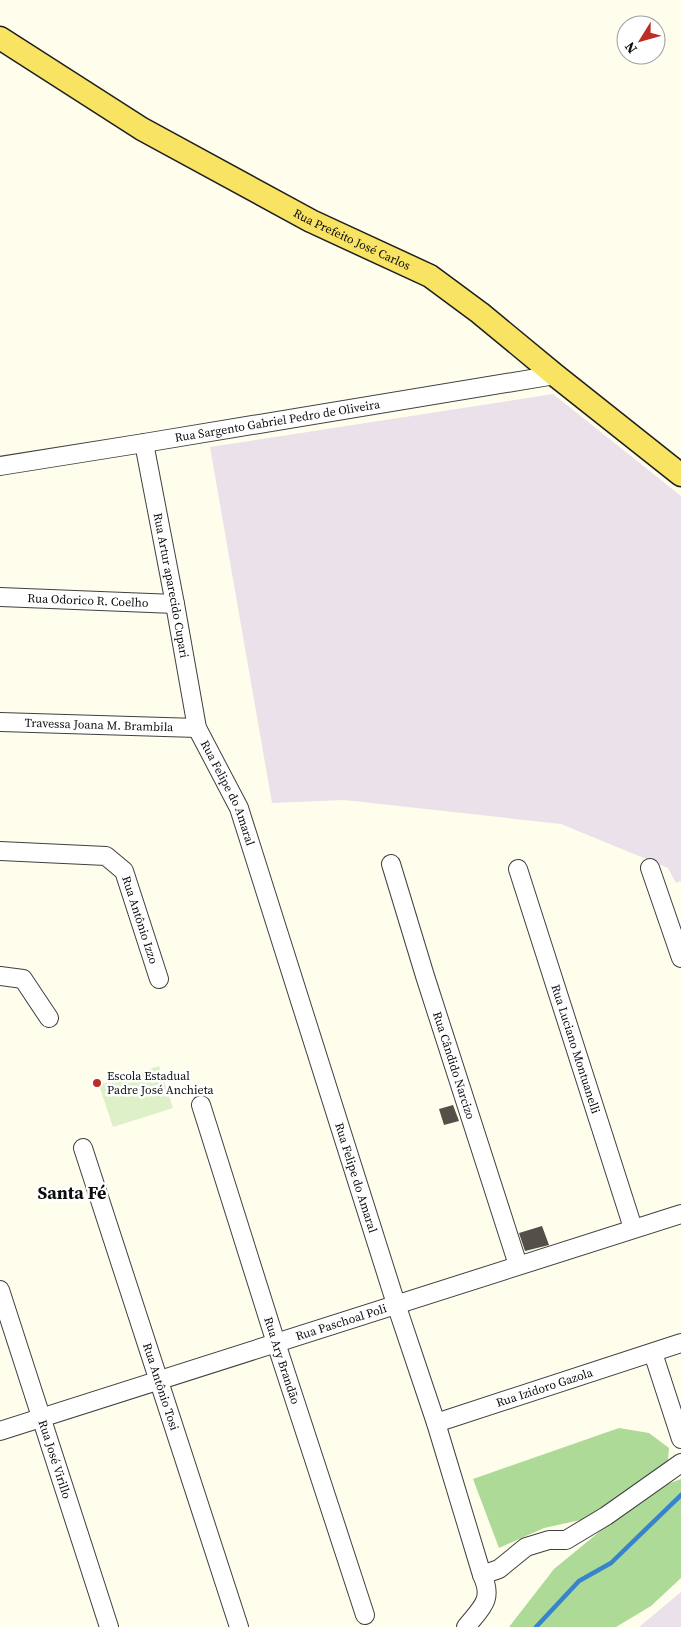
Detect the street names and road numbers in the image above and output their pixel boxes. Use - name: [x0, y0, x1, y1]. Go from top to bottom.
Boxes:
- street label: Rua Prefeito José Carlos: [291, 205, 413, 274]
- street label: Rua Sargento Gabriel Pedro de Oliveira: [174, 396, 382, 446]
- street label: Rua Artur aparecido Cupari: [150, 512, 193, 660]
- street label: Rua Odorico R. Coelho: [27, 590, 149, 611]
- street label: Travessa Joana M. Brambila: [24, 715, 174, 735]
- street label: Rua Felipe do Amaral: [197, 737, 259, 848]
- street label: Rua Antônio Izzo: [118, 874, 162, 966]
- street label: Rua Luciano Montuanelli: [547, 982, 604, 1116]
- street label: Rua Cândido Narcizo: [429, 1010, 479, 1122]
- street label: Rua Felipe do Amaral: [331, 1121, 381, 1235]
- street label: Rua Paschoal Poli: [294, 1300, 389, 1344]
- street label: Rua Ary Brandão: [260, 1315, 304, 1407]
- street label: Rua Antônio Tosi: [139, 1341, 183, 1433]
- street label: Rua Izidoro Gazola: [494, 1364, 596, 1411]
- street label: Rua José Virillo: [35, 1418, 75, 1501]

